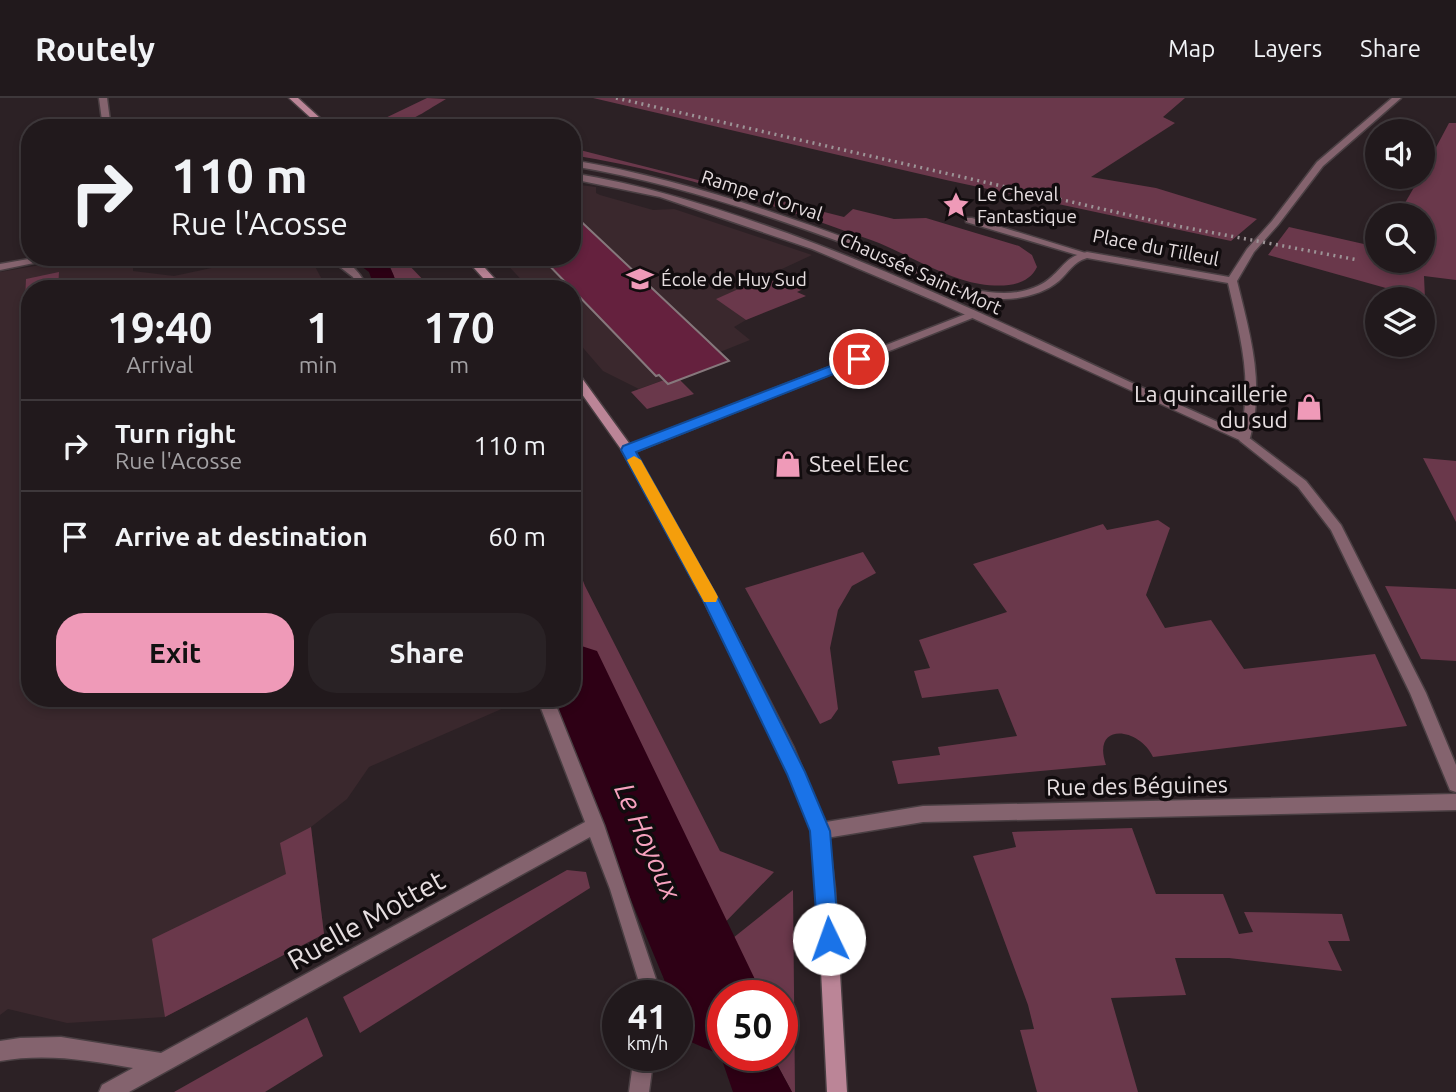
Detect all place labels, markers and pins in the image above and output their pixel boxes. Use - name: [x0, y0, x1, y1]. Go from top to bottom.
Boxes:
- place label: Le Cheval Fantastique: [977, 183, 1077, 227]
- place icon: Le Cheval Fantastique: [941, 190, 971, 220]
- school or university icon: École de Huy Sud: [625, 264, 655, 294]
- place label: École de Huy Sud: [661, 268, 807, 290]
- pin: [829, 329, 889, 389]
- place label: La quincaillerie du sud: [1134, 381, 1288, 432]
- shop icon: La quincaillerie du sud: [1294, 392, 1324, 422]
- shop icon: Steel Elec: [773, 449, 803, 479]
- place label: Steel Elec: [809, 451, 909, 476]

